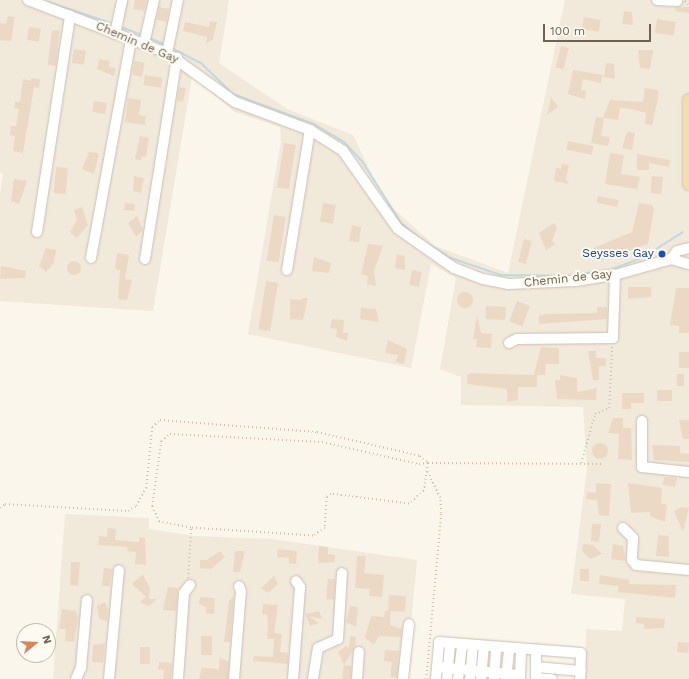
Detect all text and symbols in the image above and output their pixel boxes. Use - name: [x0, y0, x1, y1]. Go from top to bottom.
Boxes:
- scale bar: [545, 16, 653, 42]
- street label: Chemin de Gay: [93, 19, 181, 67]
- text: 100 m: [550, 24, 585, 38]
- place label: Seysses Gay: [582, 247, 654, 261]
- marker: Seysses Gay: [657, 249, 667, 259]
- street label: Chemin de Gay: [523, 267, 613, 291]
- north arrow: [16, 623, 56, 663]
- text: N: [39, 634, 54, 645]

